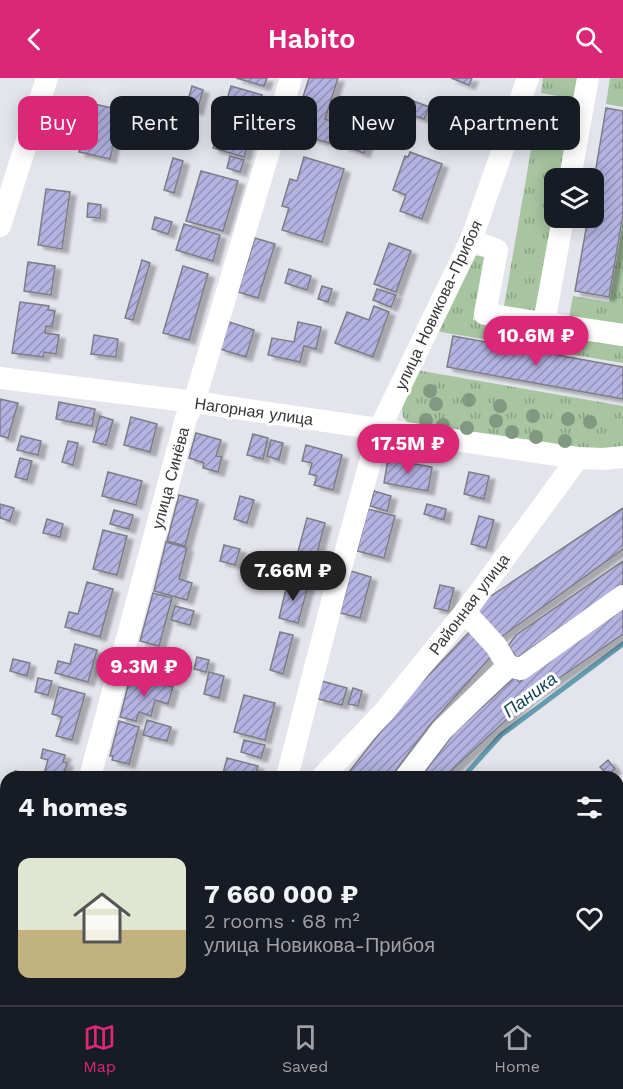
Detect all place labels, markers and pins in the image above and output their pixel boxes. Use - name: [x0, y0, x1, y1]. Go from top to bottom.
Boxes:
- pin: 10.6M ₽: [481, 316, 591, 367]
- pin: 17.5M ₽: [353, 424, 463, 475]
- pin: 7.66M ₽: [238, 551, 348, 602]
- pin: 9.3M ₽: [95, 647, 193, 698]

